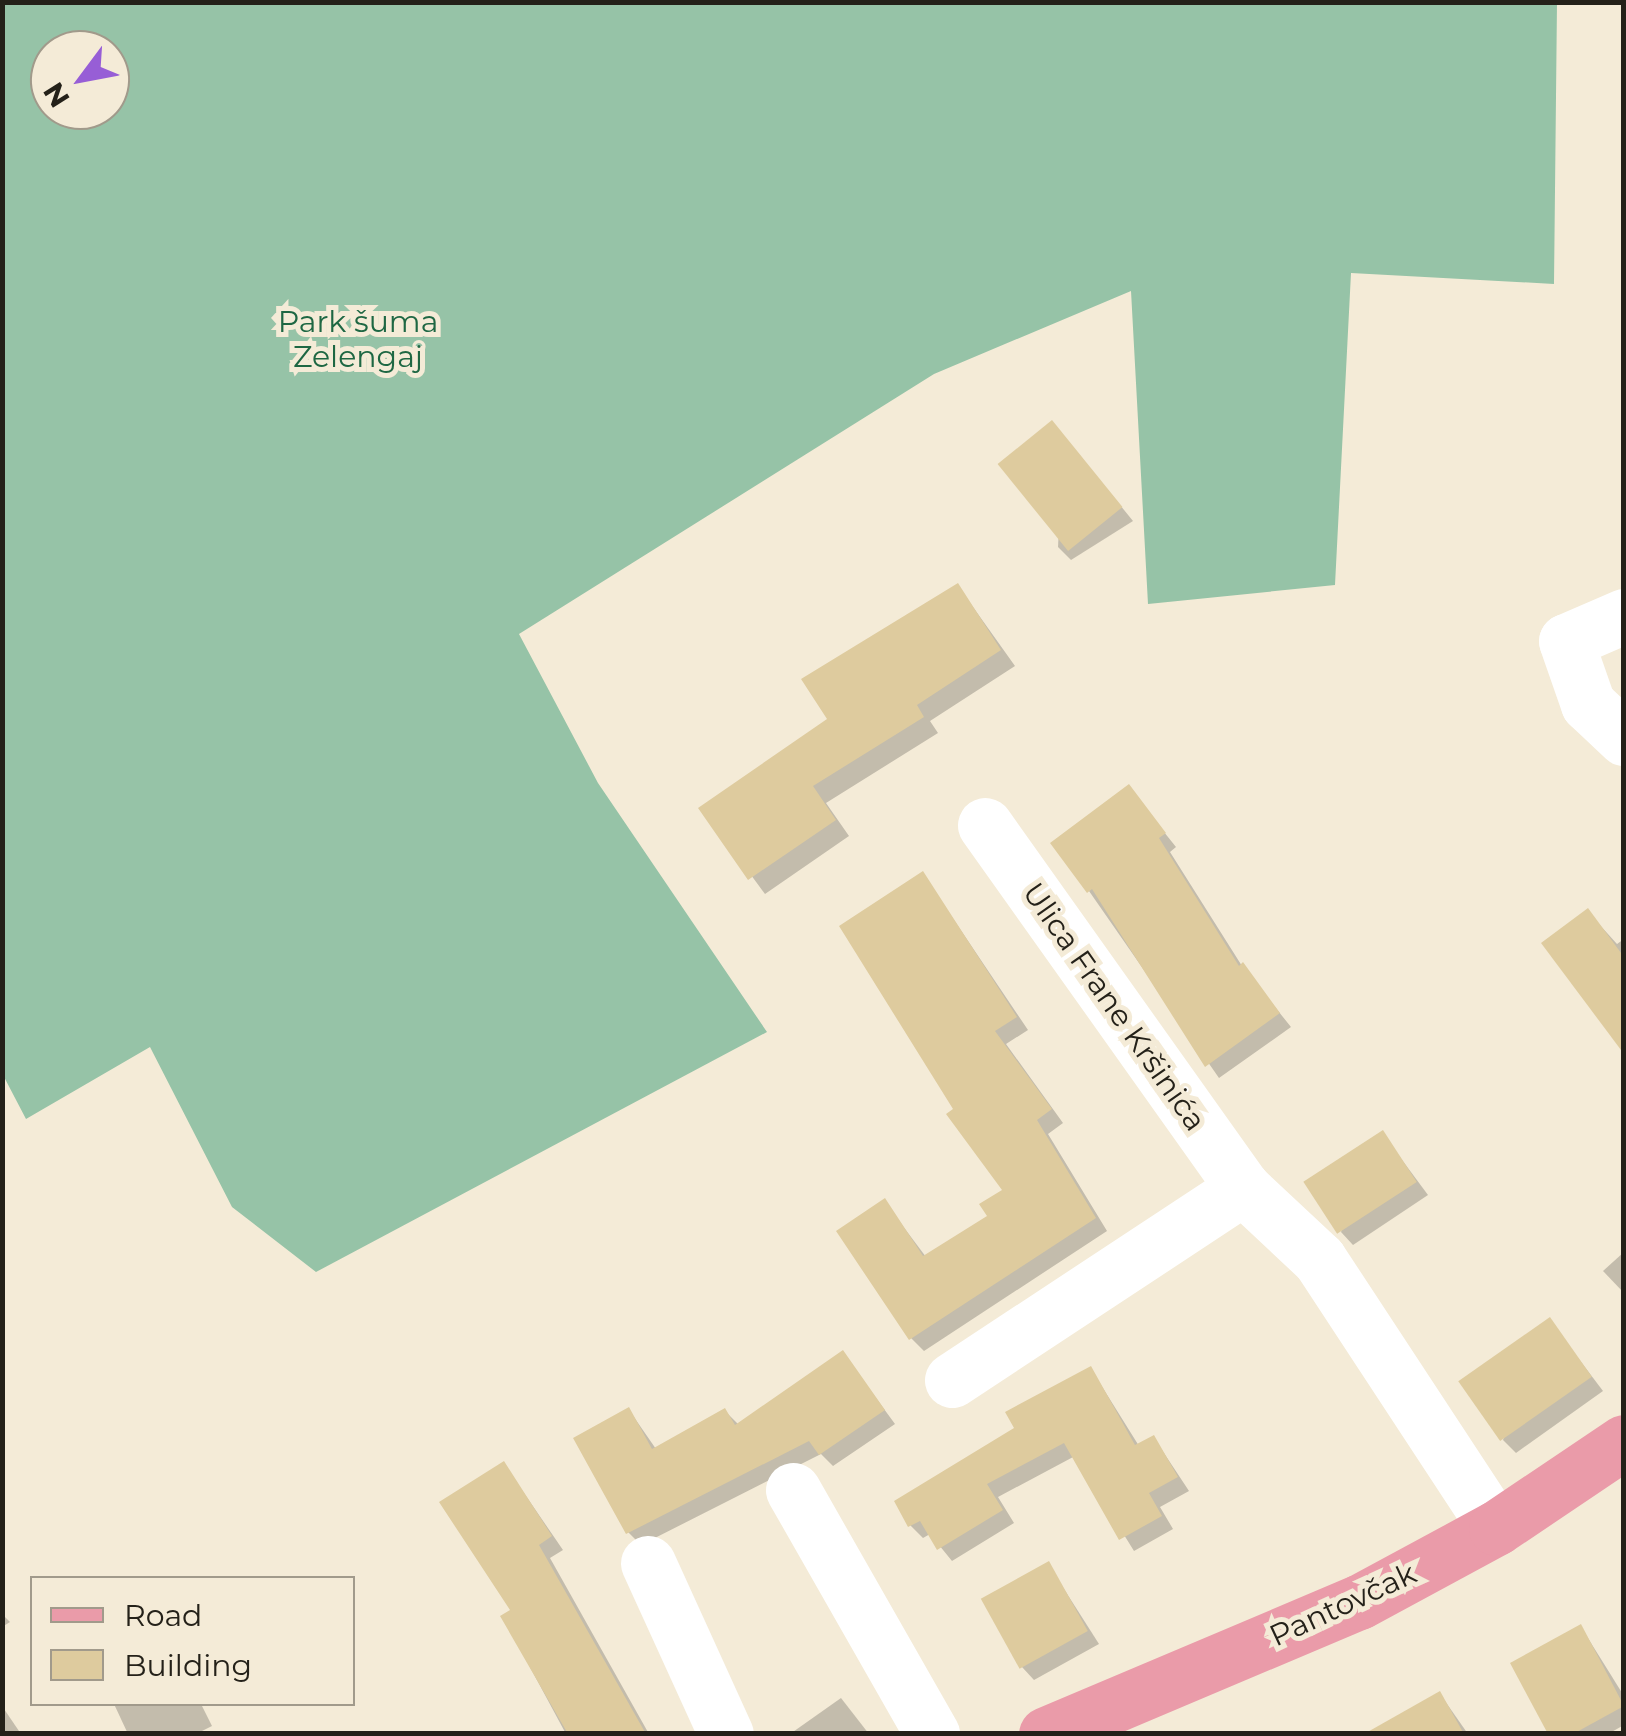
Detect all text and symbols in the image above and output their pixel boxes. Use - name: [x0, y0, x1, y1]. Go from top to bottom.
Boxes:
- north arrow: [30, 30, 130, 130]
- text: N: [36, 76, 77, 113]
- park label: Park šuma Zelengaj: [278, 304, 438, 374]
- street label: Ulica Frane Kršinića: [1015, 876, 1213, 1138]
- street label: Pantovčak: [1264, 1555, 1422, 1655]
- legend: [30, 1576, 355, 1706]
- text: Road: [124, 1597, 202, 1634]
- text: Building: [124, 1647, 252, 1684]

